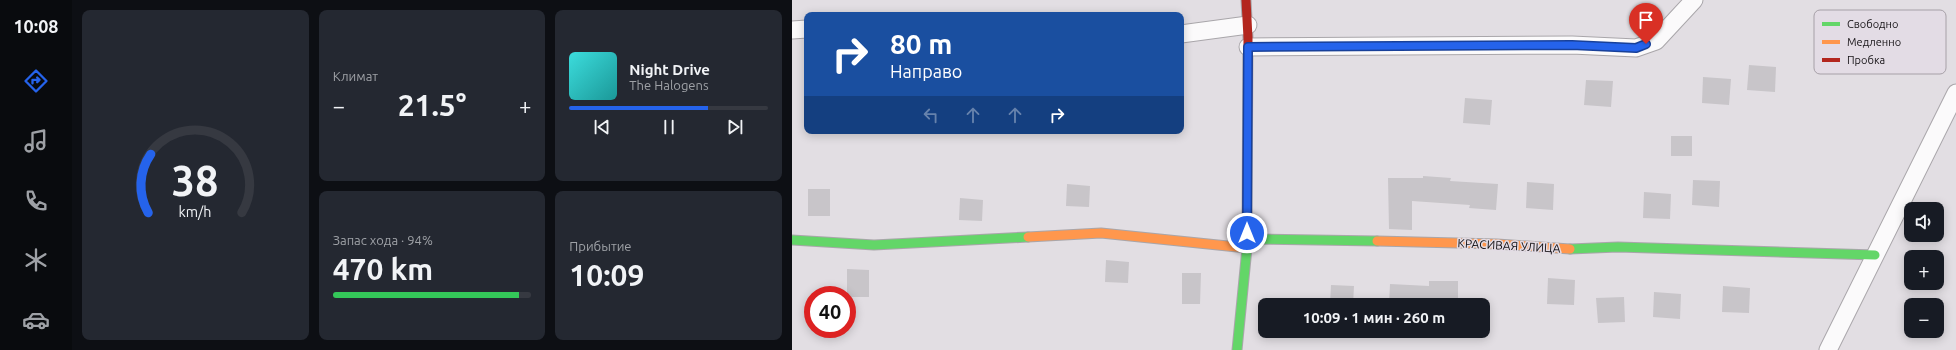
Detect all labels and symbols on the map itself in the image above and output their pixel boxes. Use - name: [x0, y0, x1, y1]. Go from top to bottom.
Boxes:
- pin: [1629, 3, 1663, 44]
- legend: [1814, 10, 1946, 74]
- text: Свободно: [1847, 18, 1898, 30]
- text: Медленно: [1847, 36, 1901, 48]
- text: Пробка: [1847, 54, 1885, 66]
- position arrow: [1226, 212, 1268, 254]
- street label: КРАСИВАЯ УЛИЦА: [1457, 236, 1561, 255]
- speed limit sign: 40: [804, 286, 856, 338]

